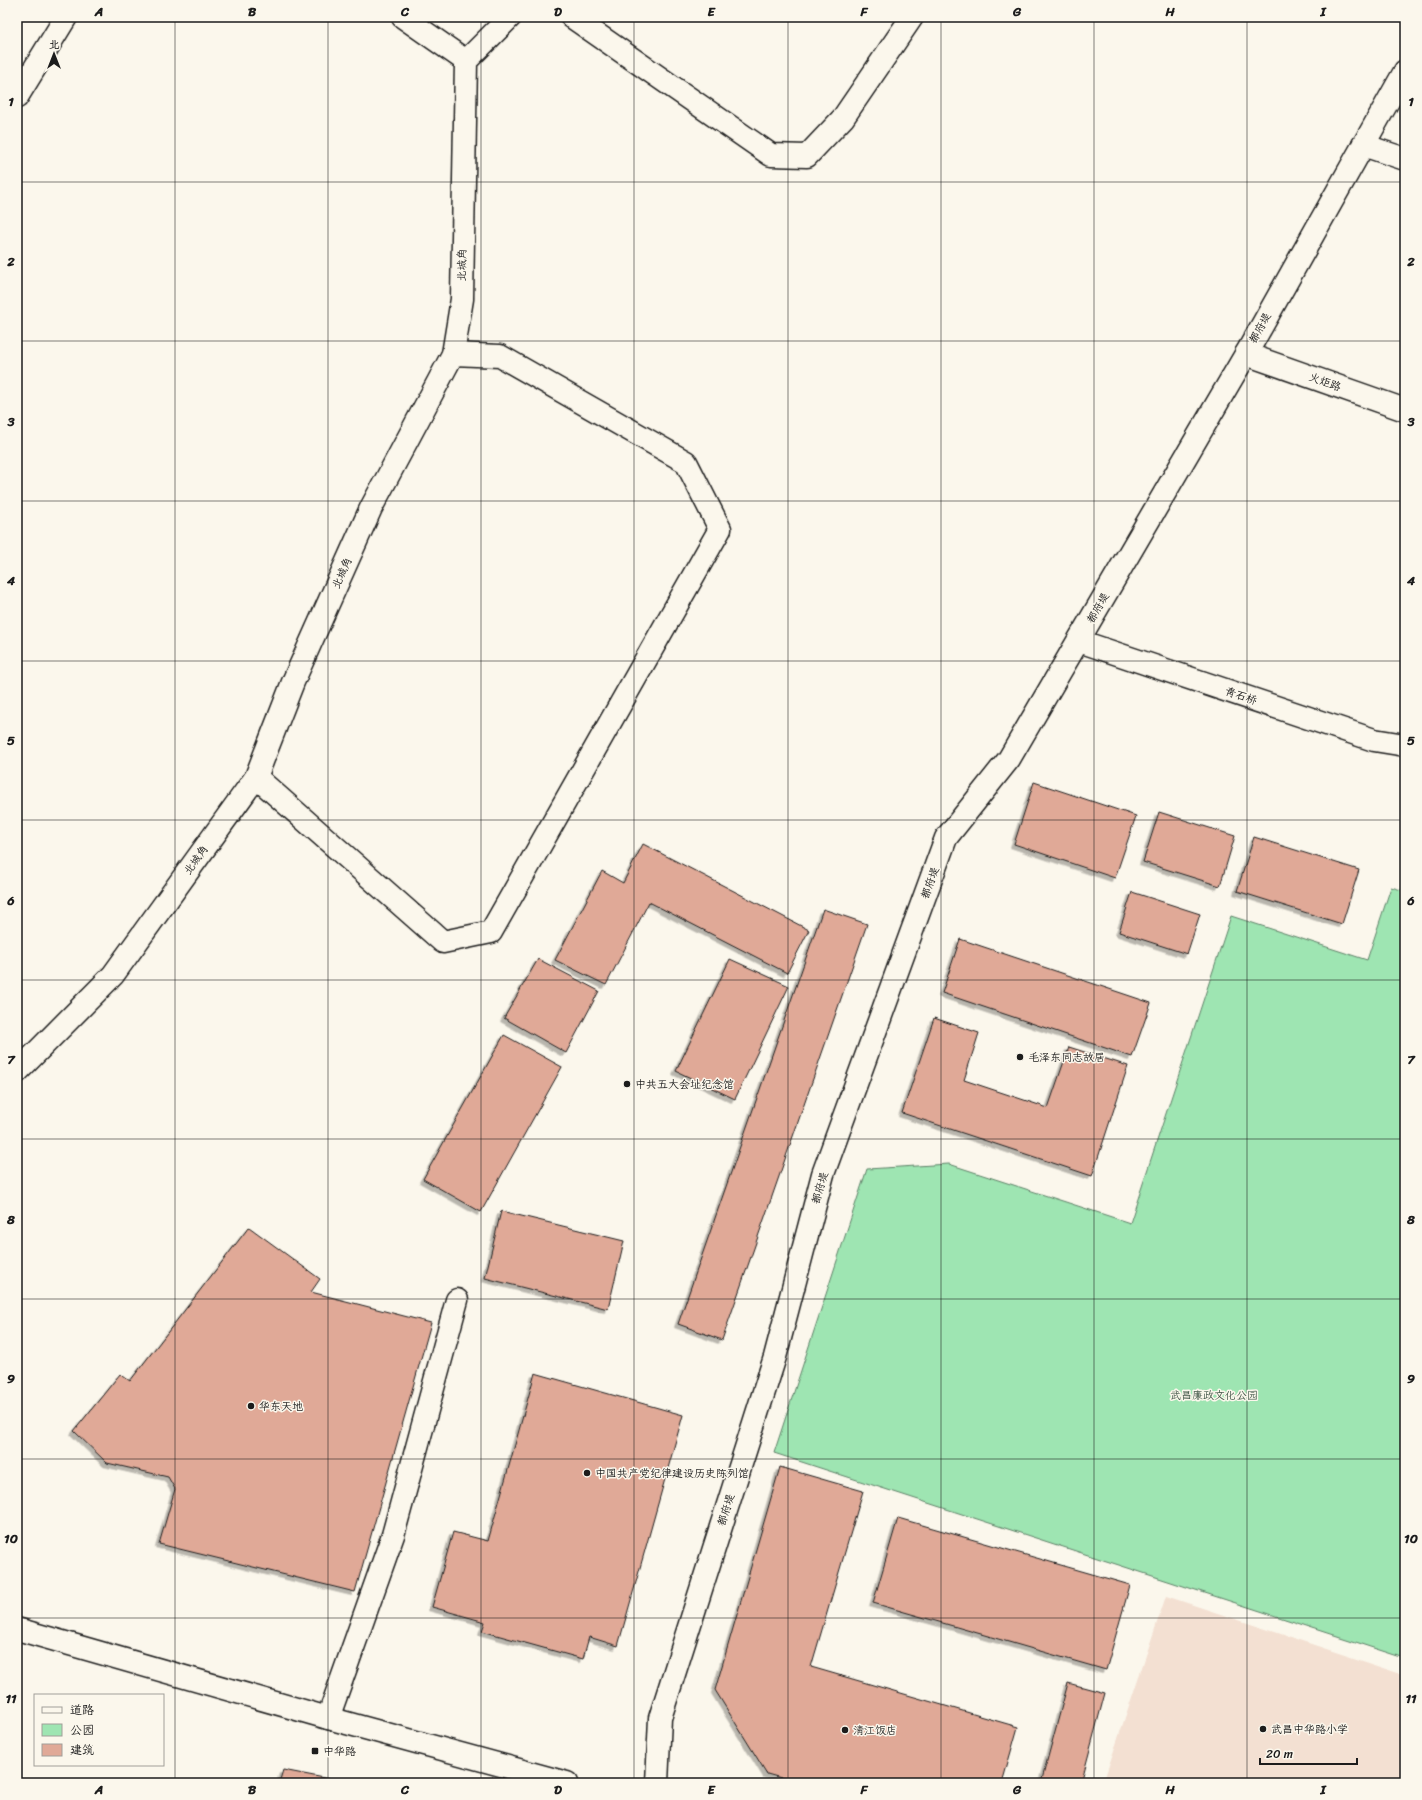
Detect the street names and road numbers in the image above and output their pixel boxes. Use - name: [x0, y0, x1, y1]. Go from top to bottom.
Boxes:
- street label: 北城角: [452, 248, 472, 282]
- street label: 都府堤: [1244, 309, 1276, 347]
- street label: 火炬路: [1306, 367, 1344, 397]
- street label: 北城角: [327, 554, 357, 592]
- street label: 都府堤: [1082, 589, 1114, 627]
- street label: 青石桥: [1222, 682, 1260, 710]
- street label: 北城角: [179, 841, 213, 879]
- street label: 都府堤: [915, 864, 945, 902]
- street label: 都府堤: [806, 1170, 834, 1206]
- street label: 都府堤: [712, 1491, 740, 1529]

